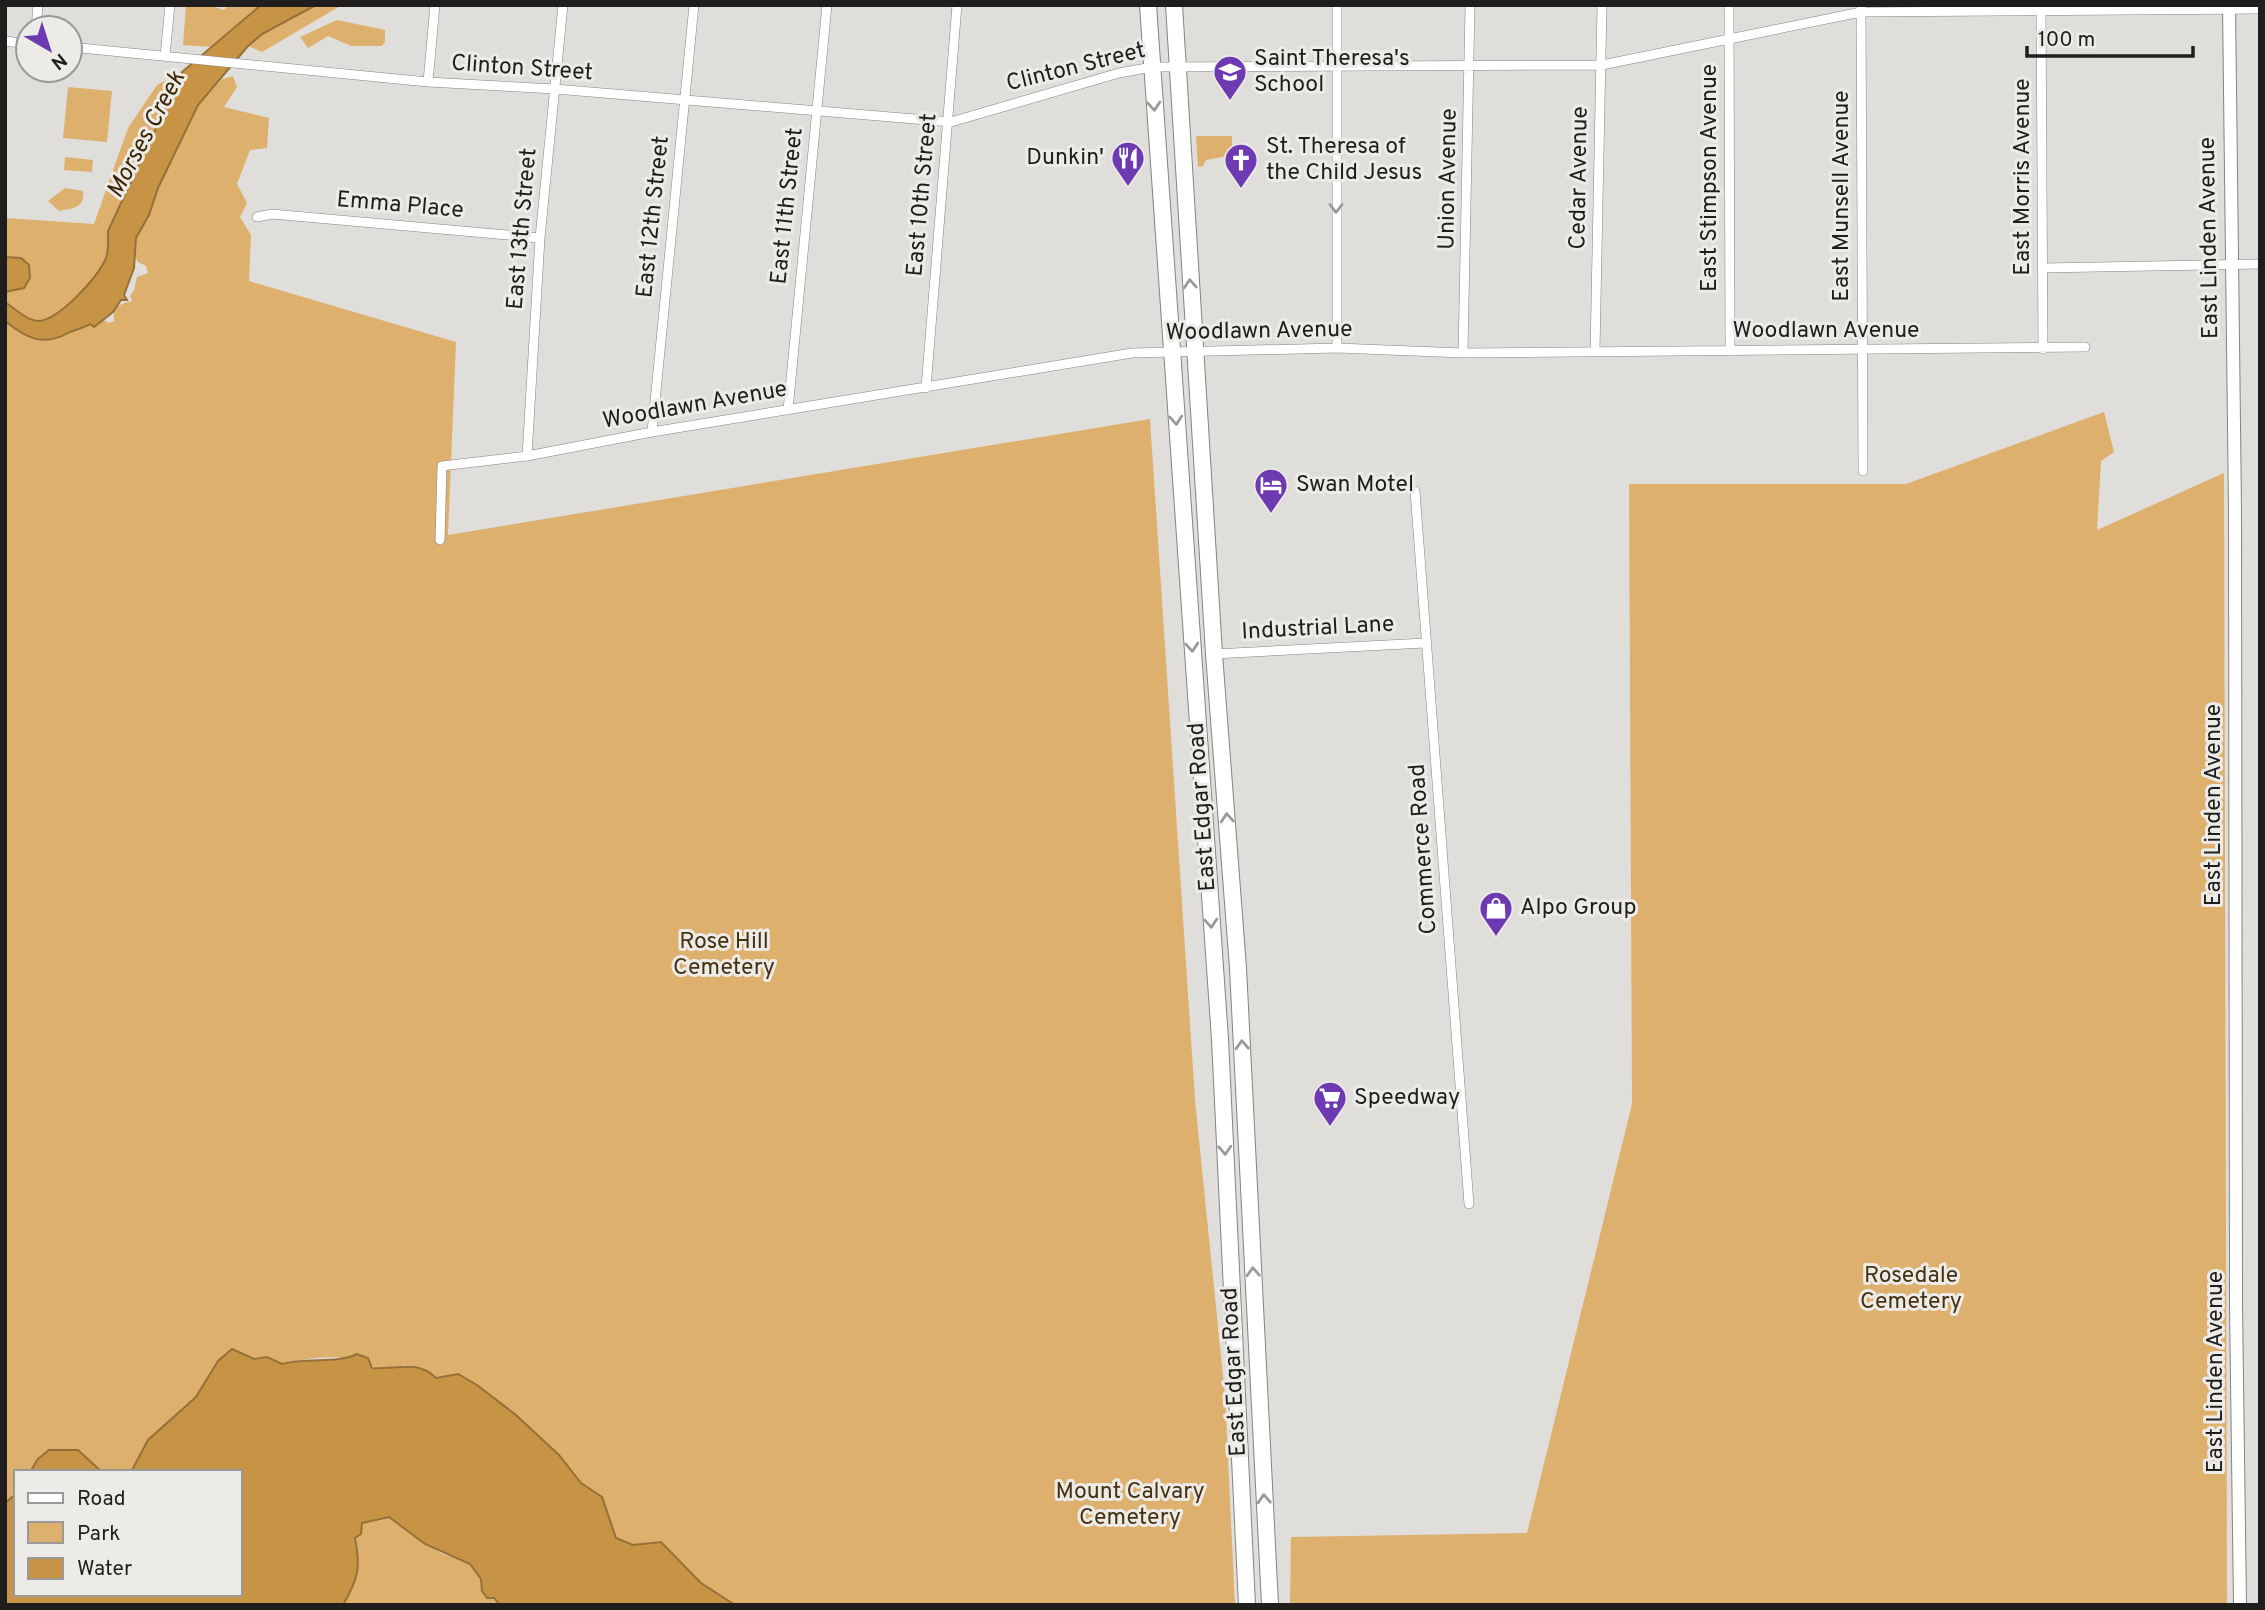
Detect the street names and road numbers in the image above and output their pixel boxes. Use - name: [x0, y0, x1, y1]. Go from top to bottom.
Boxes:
- street label: Clinton Street: [1003, 37, 1149, 99]
- street label: Clinton Street: [450, 50, 594, 88]
- street label: East Stimpson Avenue: [1696, 64, 1725, 292]
- street label: East Morris Avenue: [2009, 78, 2038, 276]
- street label: East Munsell Avenue: [1828, 90, 1857, 302]
- street label: Cedar Avenue: [1564, 106, 1596, 250]
- street label: Union Avenue: [1433, 108, 1465, 250]
- street label: East 10th Street: [901, 112, 945, 278]
- street label: East 11th Street: [765, 126, 811, 286]
- street label: East 12th Street: [631, 134, 677, 300]
- street label: East Linden Avenue: [2194, 137, 2226, 339]
- street label: East 13th Street: [501, 147, 545, 311]
- street label: Emma Place: [335, 186, 465, 226]
- street label: Woodlawn Avenue: [1165, 316, 1353, 348]
- street label: Woodlawn Avenue: [1733, 317, 1919, 346]
- street label: Woodlawn Avenue: [600, 375, 790, 437]
- street label: Industrial Lane: [1241, 611, 1395, 647]
- street label: East Linden Avenue: [2200, 704, 2229, 906]
- street label: East Edgar Road: [1183, 721, 1223, 893]
- street label: Commerce Road: [1404, 763, 1444, 935]
- street label: East Linden Avenue: [2202, 1271, 2231, 1473]
- street label: East Edgar Road: [1216, 1287, 1254, 1457]

